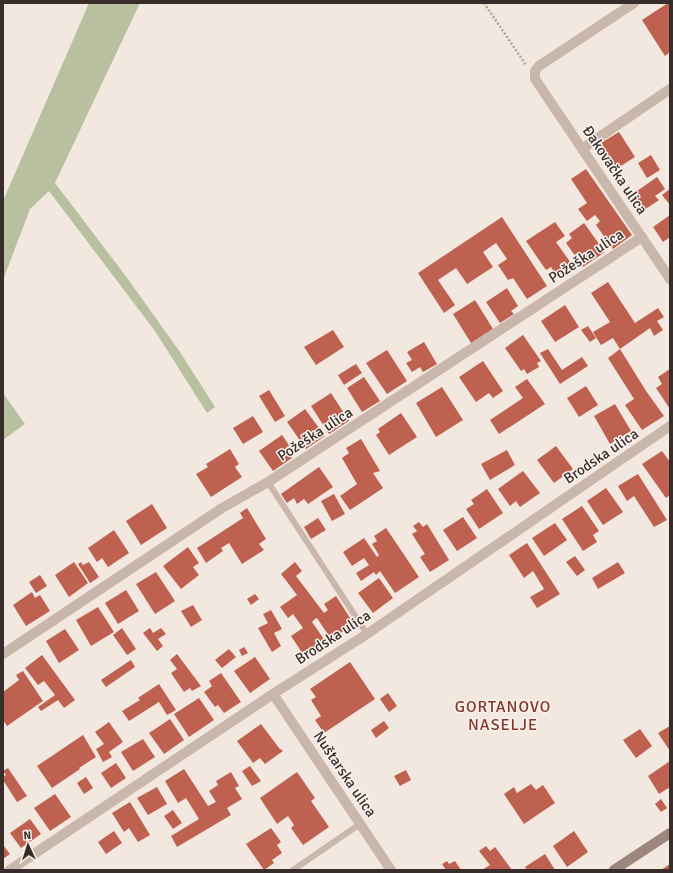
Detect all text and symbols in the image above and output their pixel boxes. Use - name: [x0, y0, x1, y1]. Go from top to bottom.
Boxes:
- street label: Đakovačka ulica: [579, 122, 651, 218]
- street label: Požeška ulica: [545, 225, 627, 287]
- street label: Požeška ulica: [274, 403, 356, 465]
- street label: Brodska ulica: [560, 424, 642, 488]
- street label: Brodska ulica: [292, 606, 374, 668]
- district label: GORTANOVO NASELJE: [455, 697, 551, 735]
- street label: Nuštarska ulica: [310, 728, 380, 820]
- north arrow: [8, 825, 48, 865]
- text: N: [23, 829, 32, 842]

